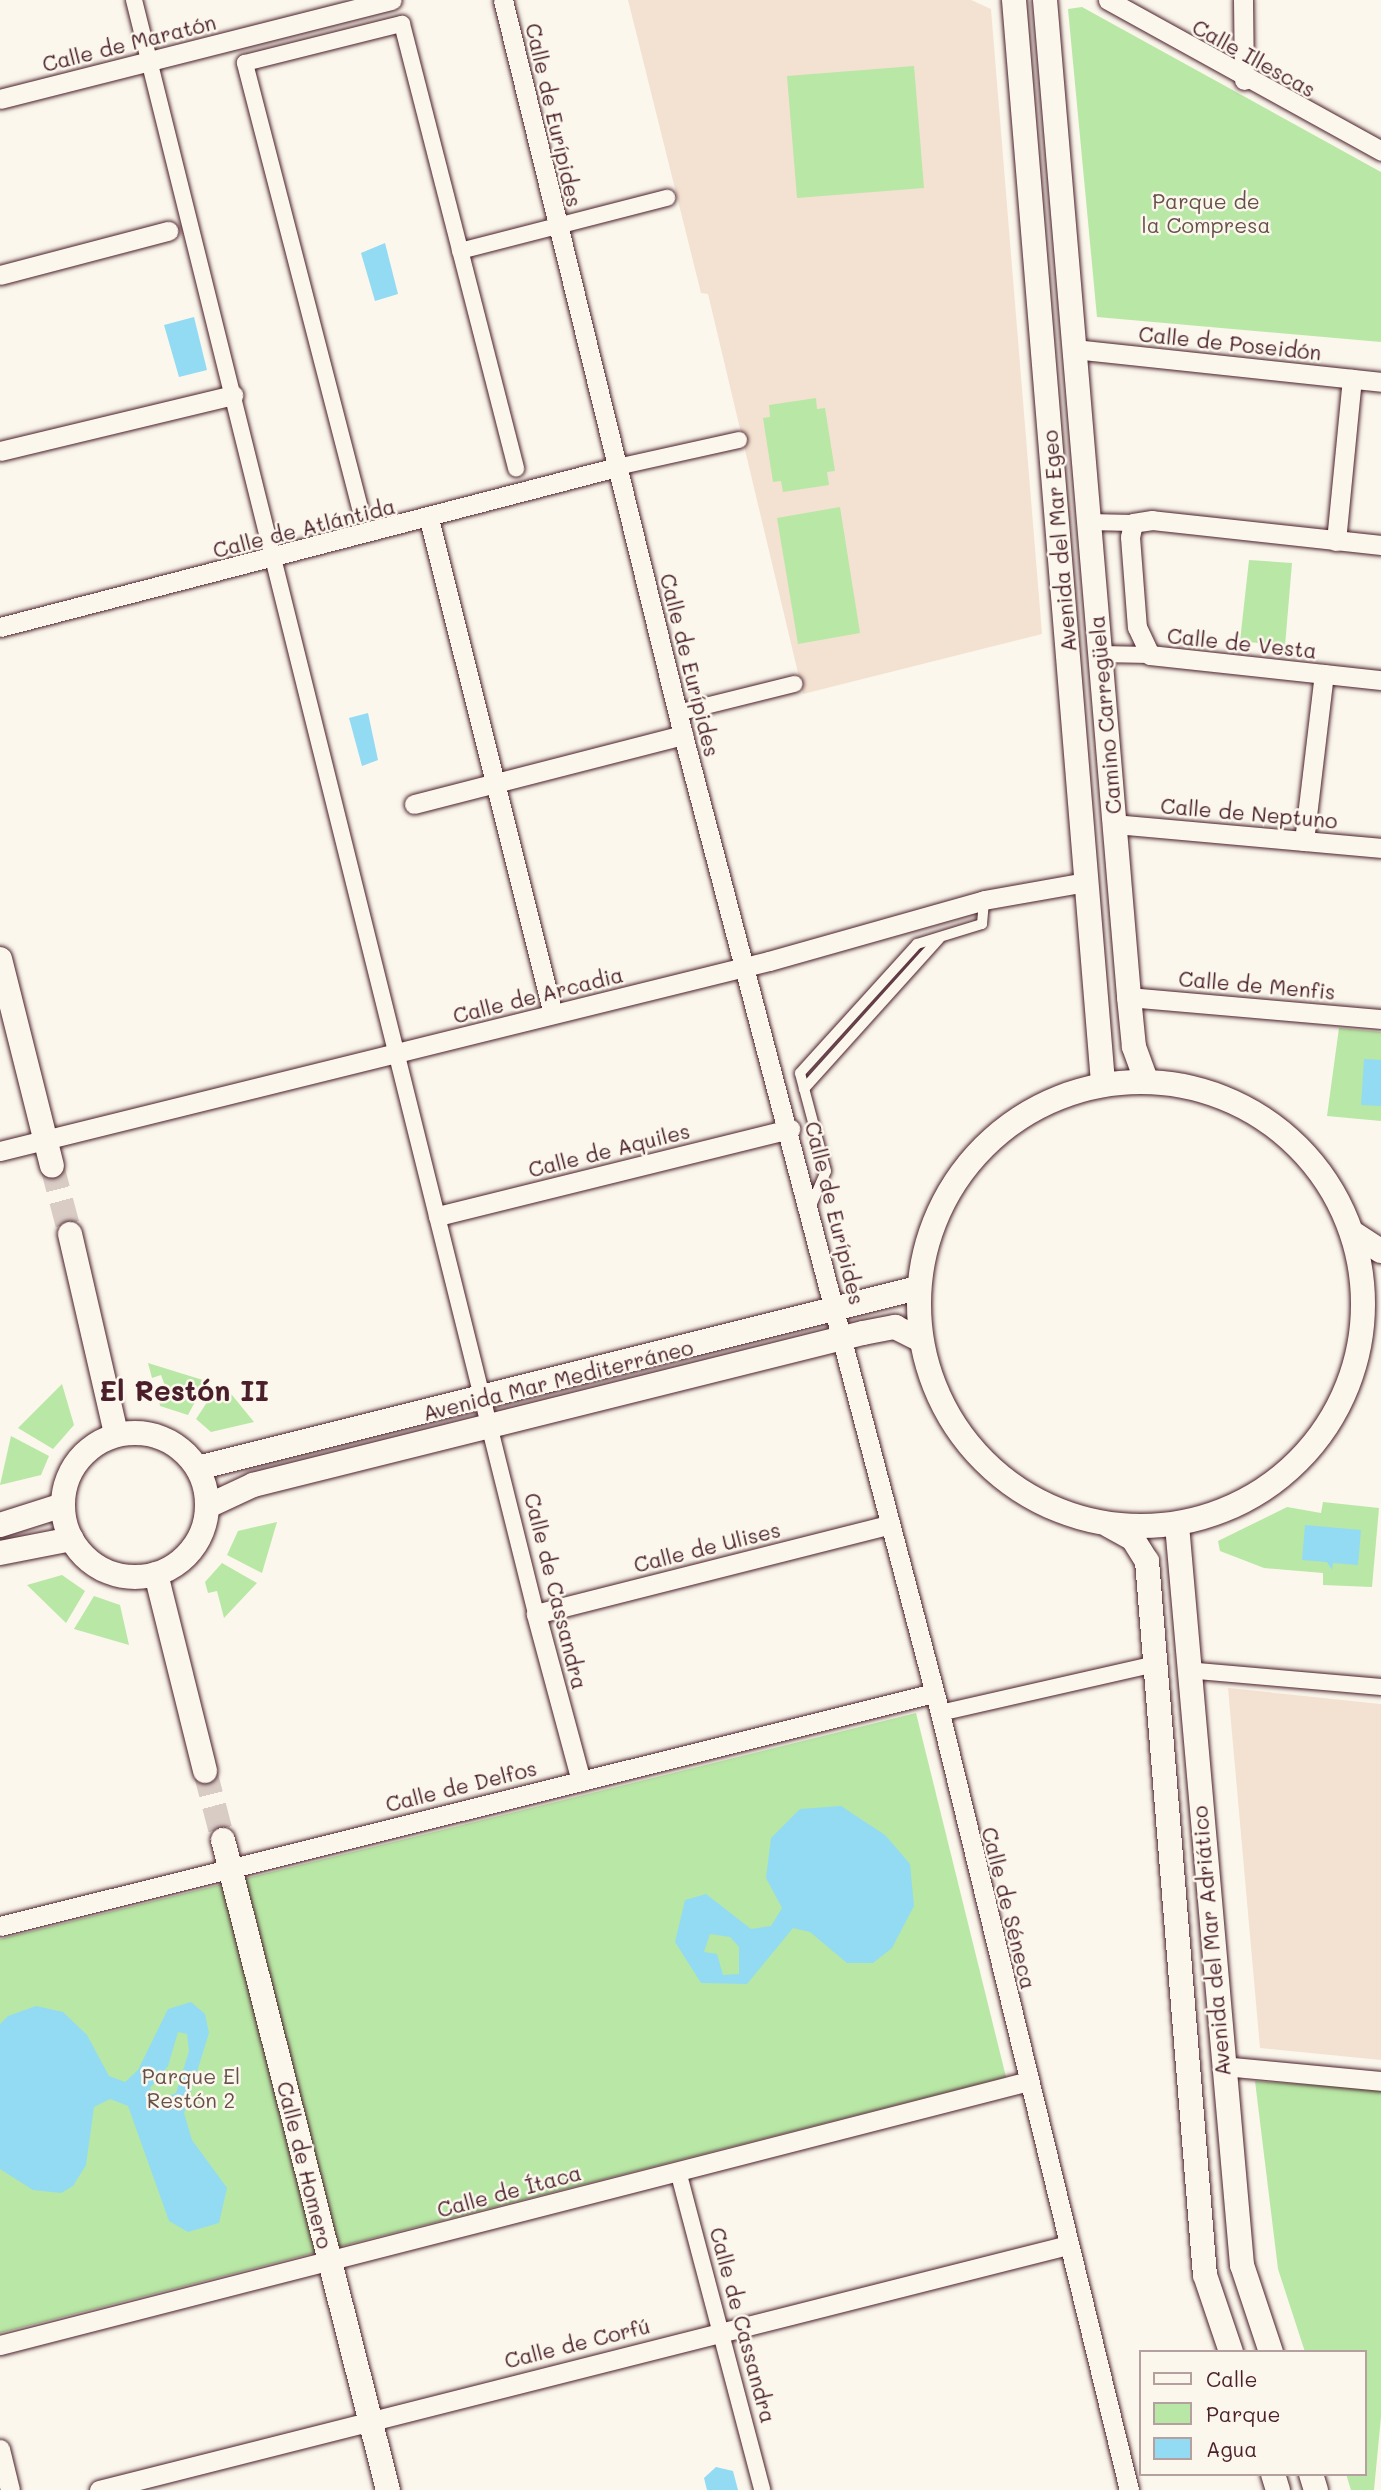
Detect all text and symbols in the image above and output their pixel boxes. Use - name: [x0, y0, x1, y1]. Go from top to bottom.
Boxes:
- street label: Calle de Maratón: [40, 9, 218, 77]
- street label: Calle Illescas: [1188, 14, 1320, 102]
- street label: Calle de Eurípides: [521, 21, 587, 209]
- park label: Parque de la Compresa: [1141, 188, 1271, 238]
- street label: Calle de Poseidón: [1137, 321, 1323, 365]
- street label: Avenida del Mar Egeo: [1037, 429, 1081, 653]
- street label: Calle de Atlántida: [210, 493, 398, 563]
- street label: Calle de Eurípides: [655, 571, 725, 759]
- street label: Camino Carregüela: [1084, 615, 1126, 815]
- street label: Calle de Vesta: [1166, 623, 1318, 663]
- street label: Calle de Neptuno: [1159, 793, 1339, 833]
- street label: Calle de Arcadia: [450, 962, 626, 1028]
- street label: Calle de Menfis: [1177, 966, 1337, 1004]
- street label: Calle de Aquiles: [526, 1118, 692, 1182]
- street label: Calle de Eurípides: [800, 1119, 870, 1307]
- street label: Avenida Mar Mediterráneo: [420, 1334, 696, 1426]
- district label: El Restón II: [99, 1373, 269, 1407]
- street label: Calle de Cassandra: [519, 1490, 593, 1692]
- street label: Calle de Ulises: [631, 1517, 783, 1577]
- street label: Calle de Delfos: [383, 1755, 539, 1817]
- street label: Avenida del Mar Adriático: [1187, 1805, 1235, 2077]
- street label: Calle de Séneca: [977, 1824, 1041, 1992]
- park label: Parque El Restón 2: [142, 2063, 240, 2113]
- street label: Calle de Homero: [272, 2079, 338, 2251]
- street label: Calle de Ítaca: [434, 2160, 584, 2222]
- street label: Calle de Cassandra: [705, 2224, 781, 2426]
- street label: Calle de Corfú: [502, 2313, 652, 2373]
- legend: [1140, 2350, 1367, 2476]
- text: Calle: [1206, 2365, 1258, 2392]
- text: Parque: [1206, 2400, 1280, 2427]
- text: Agua: [1206, 2435, 1257, 2462]

